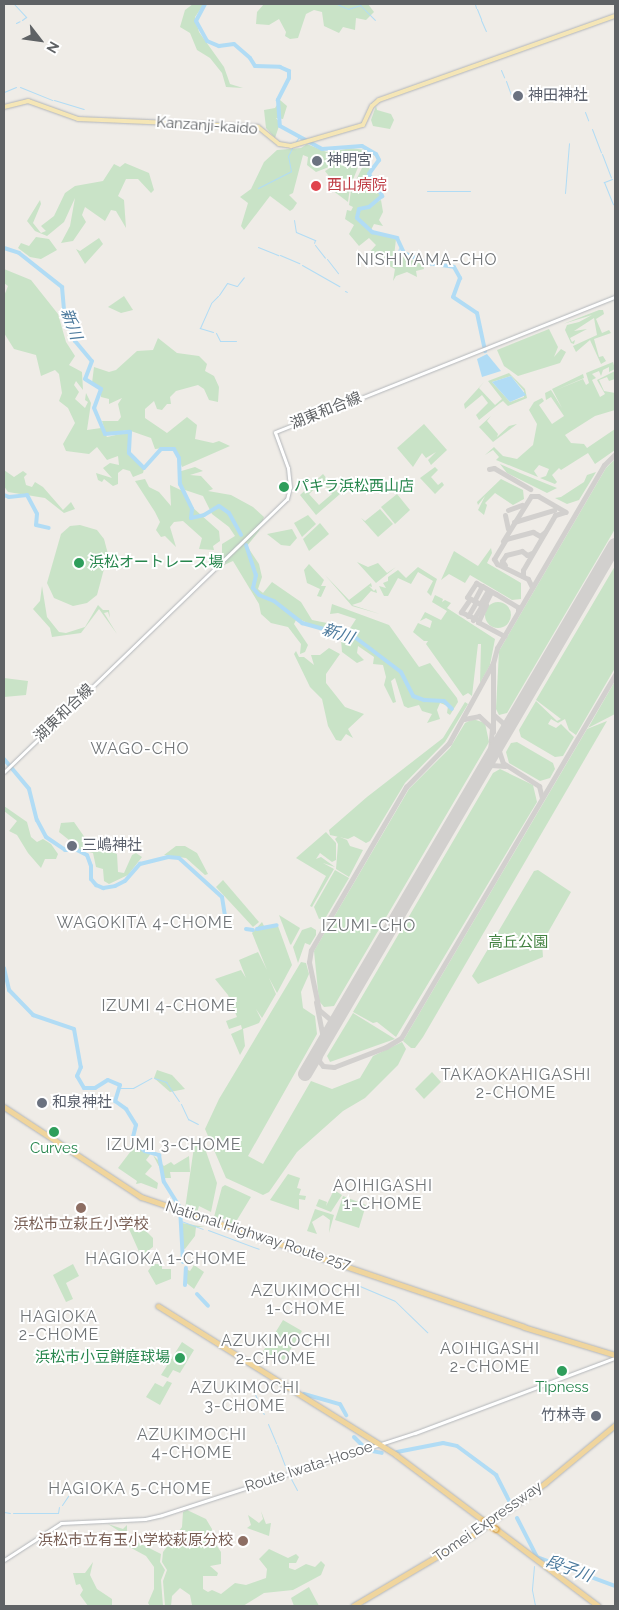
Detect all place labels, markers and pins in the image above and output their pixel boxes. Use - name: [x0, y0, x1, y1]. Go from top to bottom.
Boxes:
- place label: 神田神社: [528, 87, 588, 105]
- marker: 神田神社: [512, 90, 524, 102]
- place label: 神明宮: [327, 152, 372, 170]
- marker: 神明宮: [311, 155, 323, 167]
- place label: 西山病院: [327, 177, 387, 195]
- marker: 西山病院: [309, 179, 323, 193]
- place label: パキラ浜松西山店: [294, 478, 414, 496]
- marker: パキラ浜松西山店: [278, 481, 290, 493]
- place label: 浜松オートレース場: [89, 554, 224, 572]
- marker: 浜松オートレース場: [73, 557, 85, 569]
- place label: 三嶋神社: [82, 837, 142, 855]
- marker: 三嶋神社: [66, 840, 78, 852]
- place label: 和泉神社: [52, 1094, 112, 1112]
- marker: 和泉神社: [36, 1097, 48, 1109]
- marker: Curves: [48, 1126, 60, 1138]
- place label: Curves: [30, 1140, 78, 1158]
- marker: 浜松市立萩丘小学校: [75, 1202, 87, 1214]
- place label: 浜松市立萩丘小学校: [14, 1216, 148, 1234]
- place label: 浜松市小豆餅庭球場: [35, 1349, 170, 1367]
- marker: 浜松市小豆餅庭球場: [174, 1352, 186, 1364]
- marker: Tipness: [556, 1365, 568, 1377]
- place label: Tipness: [535, 1379, 589, 1397]
- place label: 竹林寺: [541, 1407, 586, 1425]
- marker: 竹林寺: [590, 1410, 602, 1422]
- place label: 浜松市立有玉小学校萩原分校: [38, 1532, 233, 1550]
- marker: 浜松市立有玉小学校萩原分校: [237, 1535, 249, 1547]

